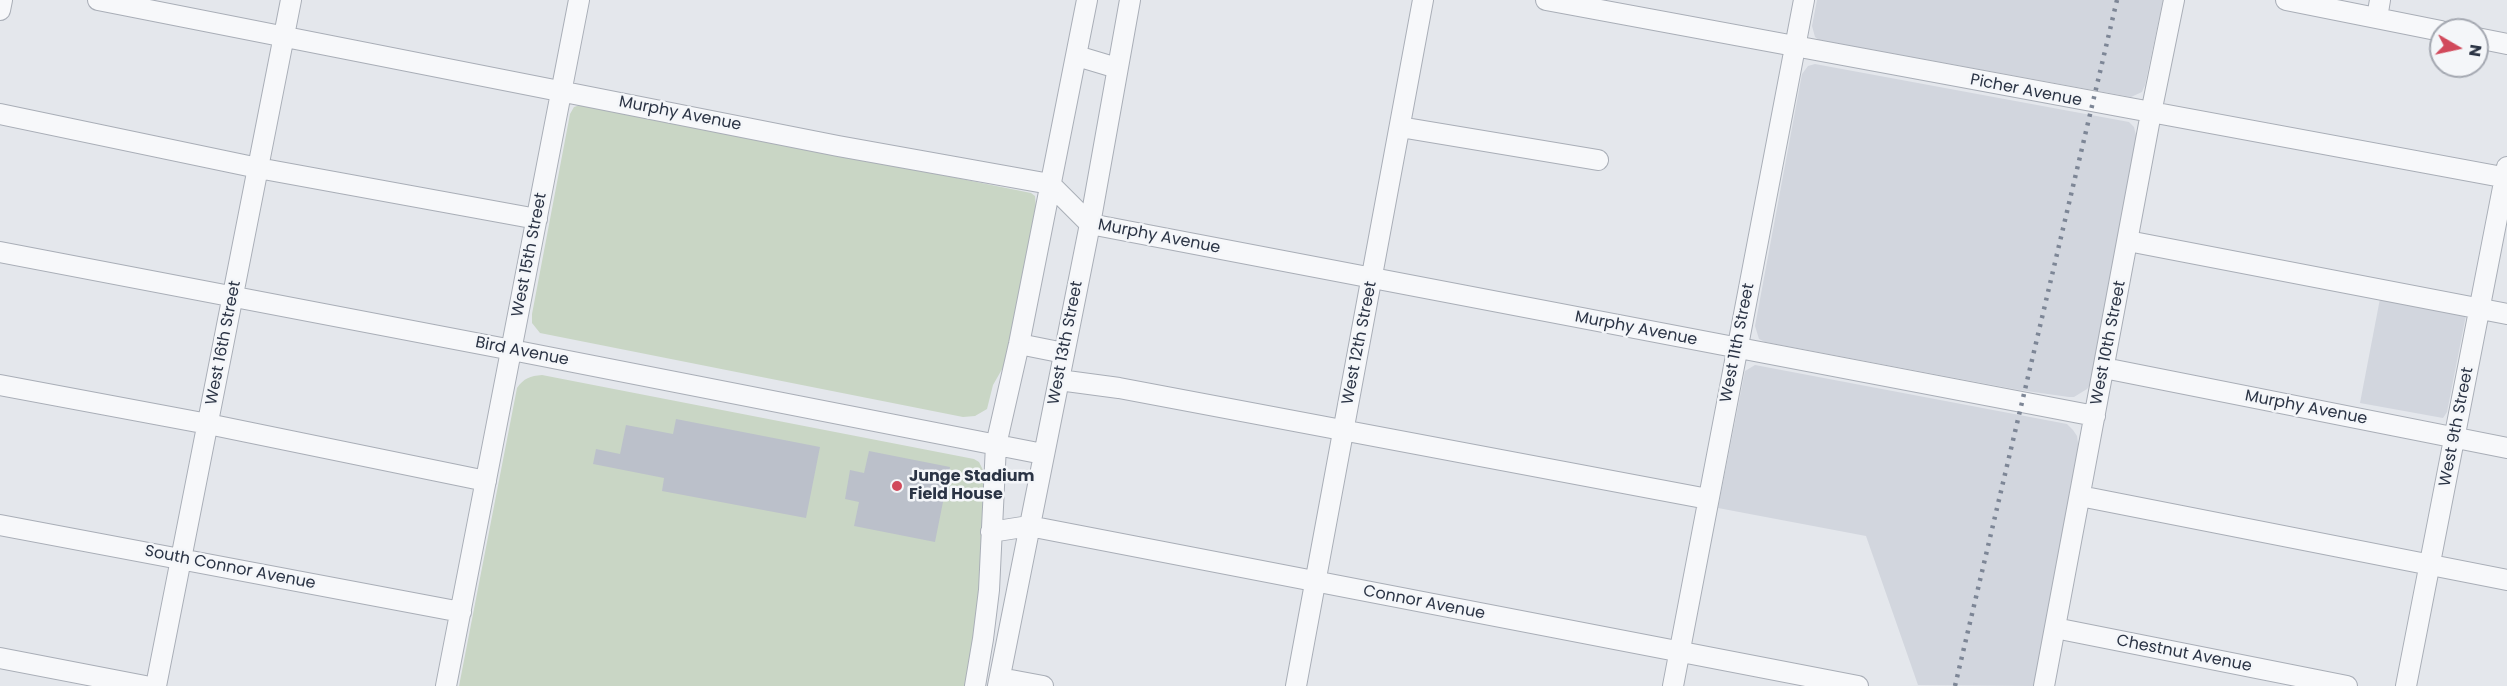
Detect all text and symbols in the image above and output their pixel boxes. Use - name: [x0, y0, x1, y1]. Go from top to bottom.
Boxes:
- north arrow: [2429, 18, 2489, 78]
- text: N: [2463, 43, 2488, 58]
- street label: Picher Avenue: [1969, 71, 2083, 111]
- street label: Murphy Avenue: [617, 93, 743, 135]
- street label: West 15th Street: [509, 191, 551, 319]
- street label: Murphy Avenue: [1096, 216, 1222, 258]
- street label: West 16th Street: [203, 279, 245, 407]
- street label: West 13th Street: [1045, 279, 1087, 407]
- street label: West 10th Street: [2088, 279, 2130, 407]
- street label: West 12th Street: [1339, 280, 1381, 406]
- street label: West 11th Street: [1717, 282, 1759, 404]
- street label: Murphy Avenue: [1573, 308, 1699, 350]
- street label: Bird Avenue: [474, 334, 570, 370]
- street label: West 9th Street: [2436, 366, 2478, 488]
- street label: Murphy Avenue: [2243, 387, 2369, 429]
- place label: Junge Stadium Field House: [909, 467, 1034, 505]
- marker: Junge Stadium Field House: [890, 479, 904, 493]
- street label: South Connor Avenue: [143, 542, 317, 594]
- street label: Connor Avenue: [1361, 582, 1487, 624]
- street label: Chestnut Avenue: [2115, 631, 2253, 677]

